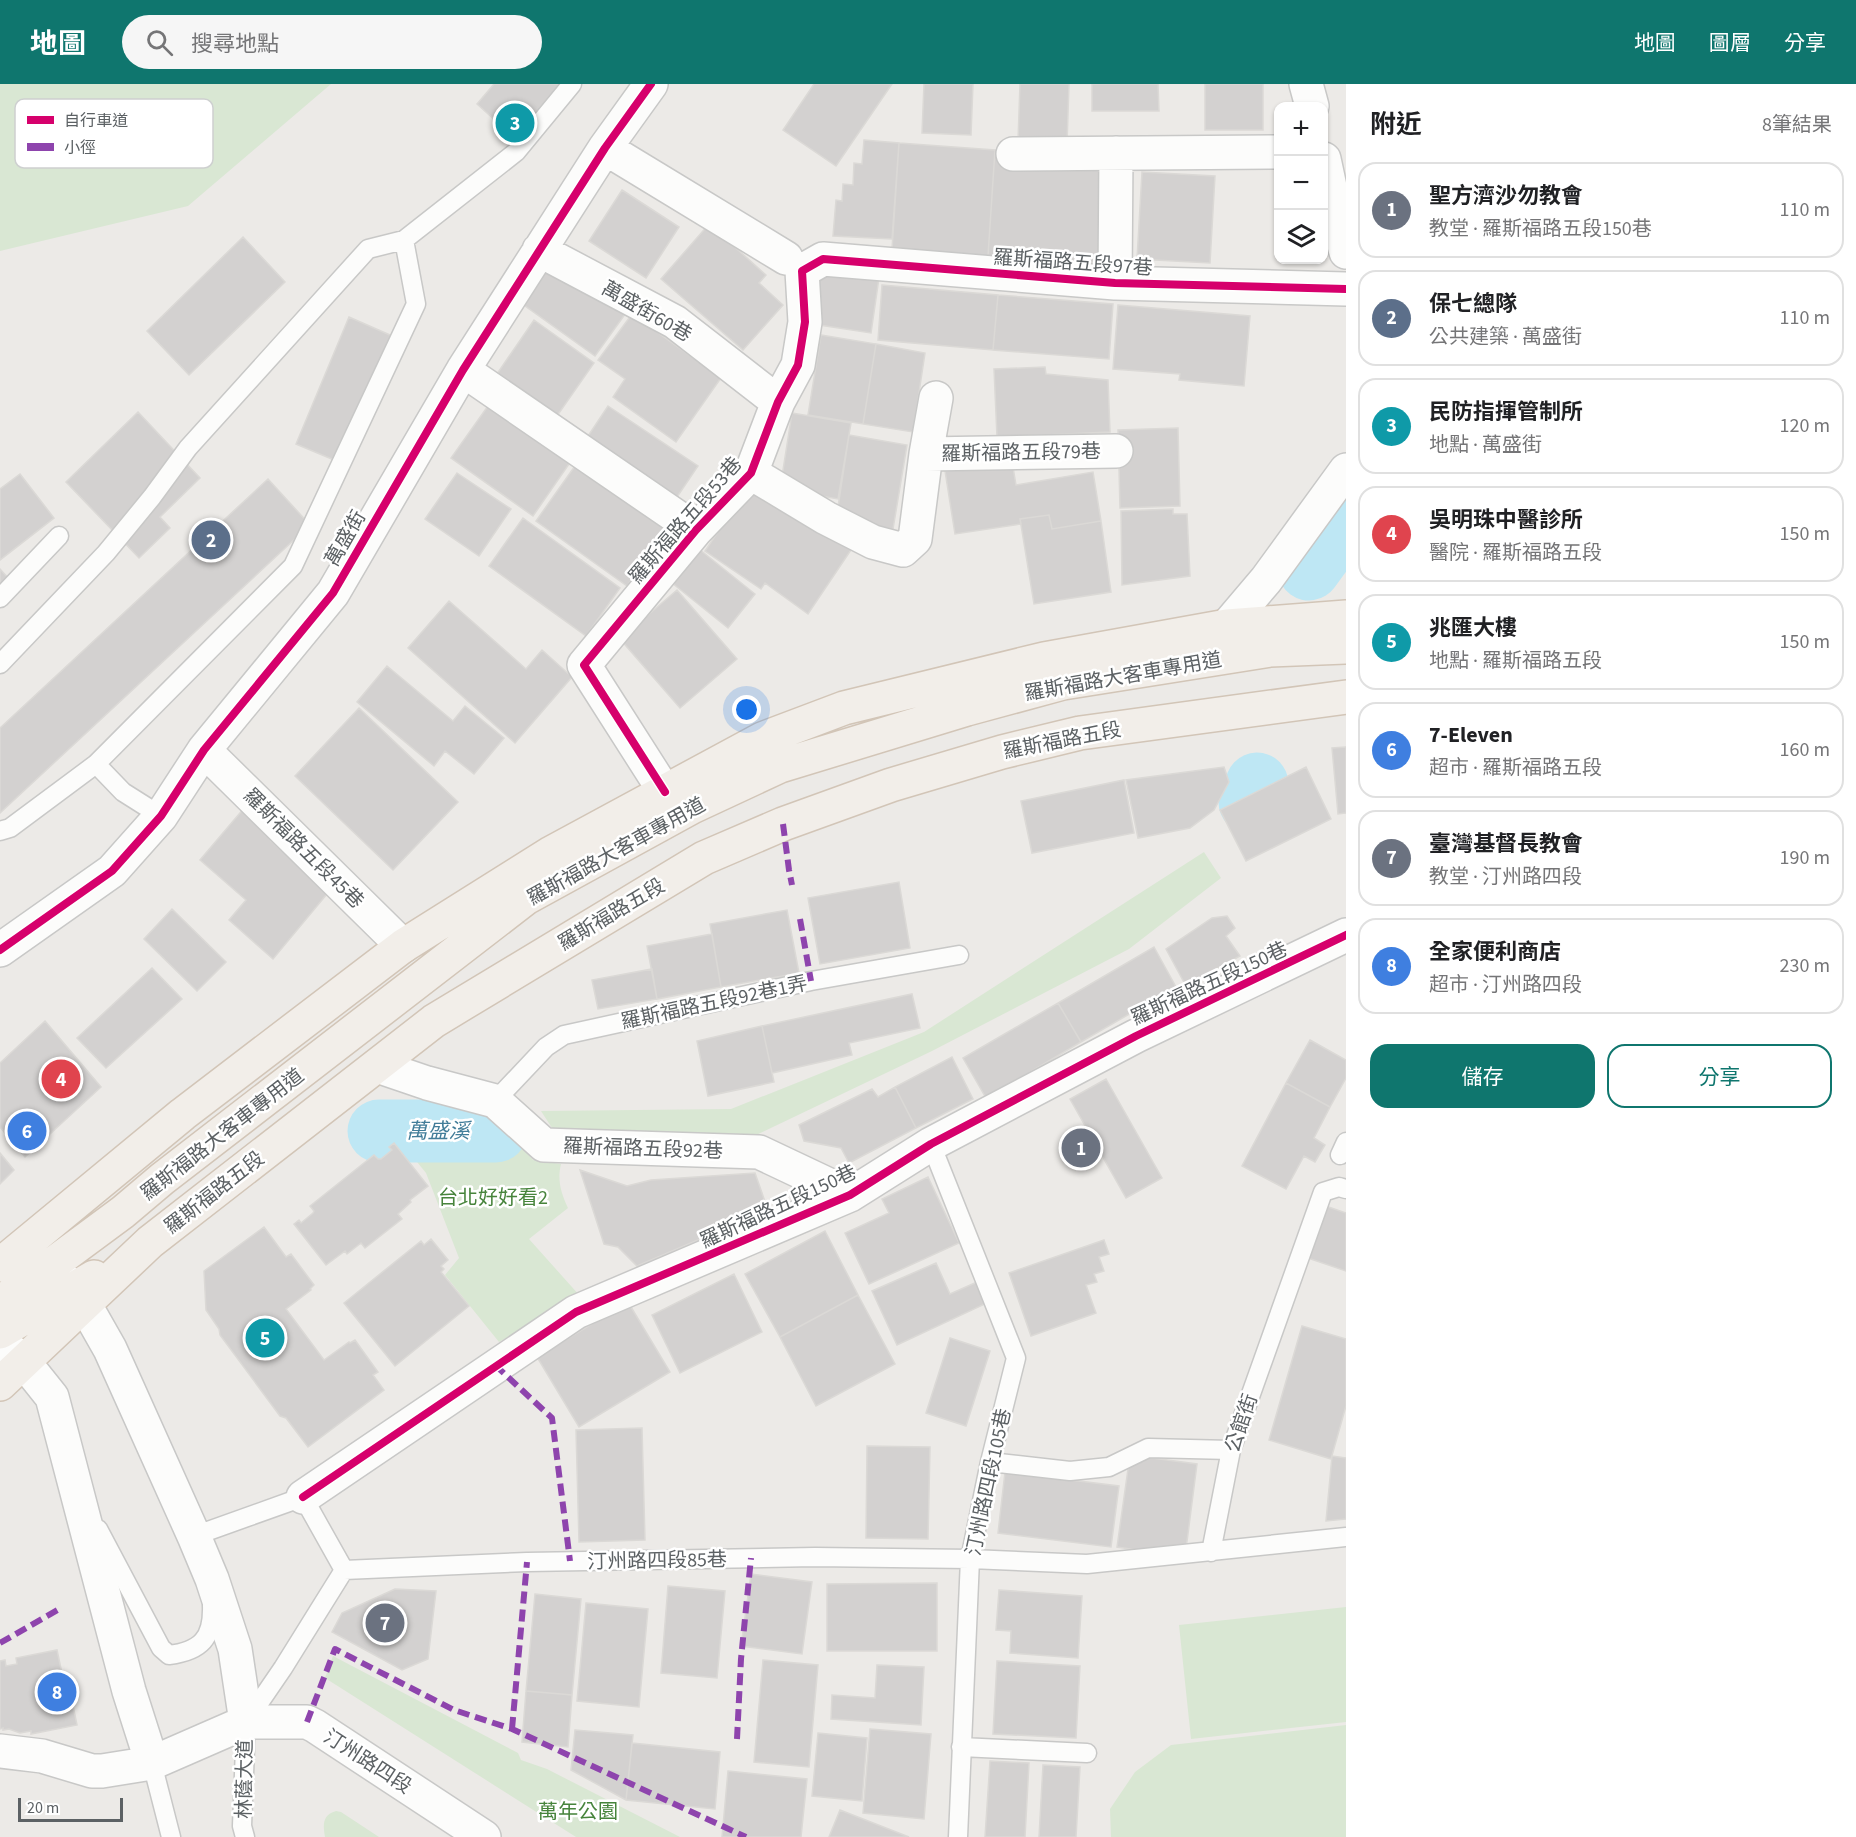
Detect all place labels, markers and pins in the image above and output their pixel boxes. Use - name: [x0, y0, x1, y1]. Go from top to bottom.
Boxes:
- pin: 3: [496, 100, 534, 146]
- pin: 2: [192, 518, 230, 562]
- pin: 4: [42, 1056, 80, 1102]
- pin: 6: [8, 1108, 46, 1154]
- pin: 1: [1062, 1126, 1100, 1170]
- pin: 5: [246, 1316, 284, 1360]
- pin: 7: [366, 1600, 404, 1646]
- pin: 8: [38, 1670, 76, 1714]

